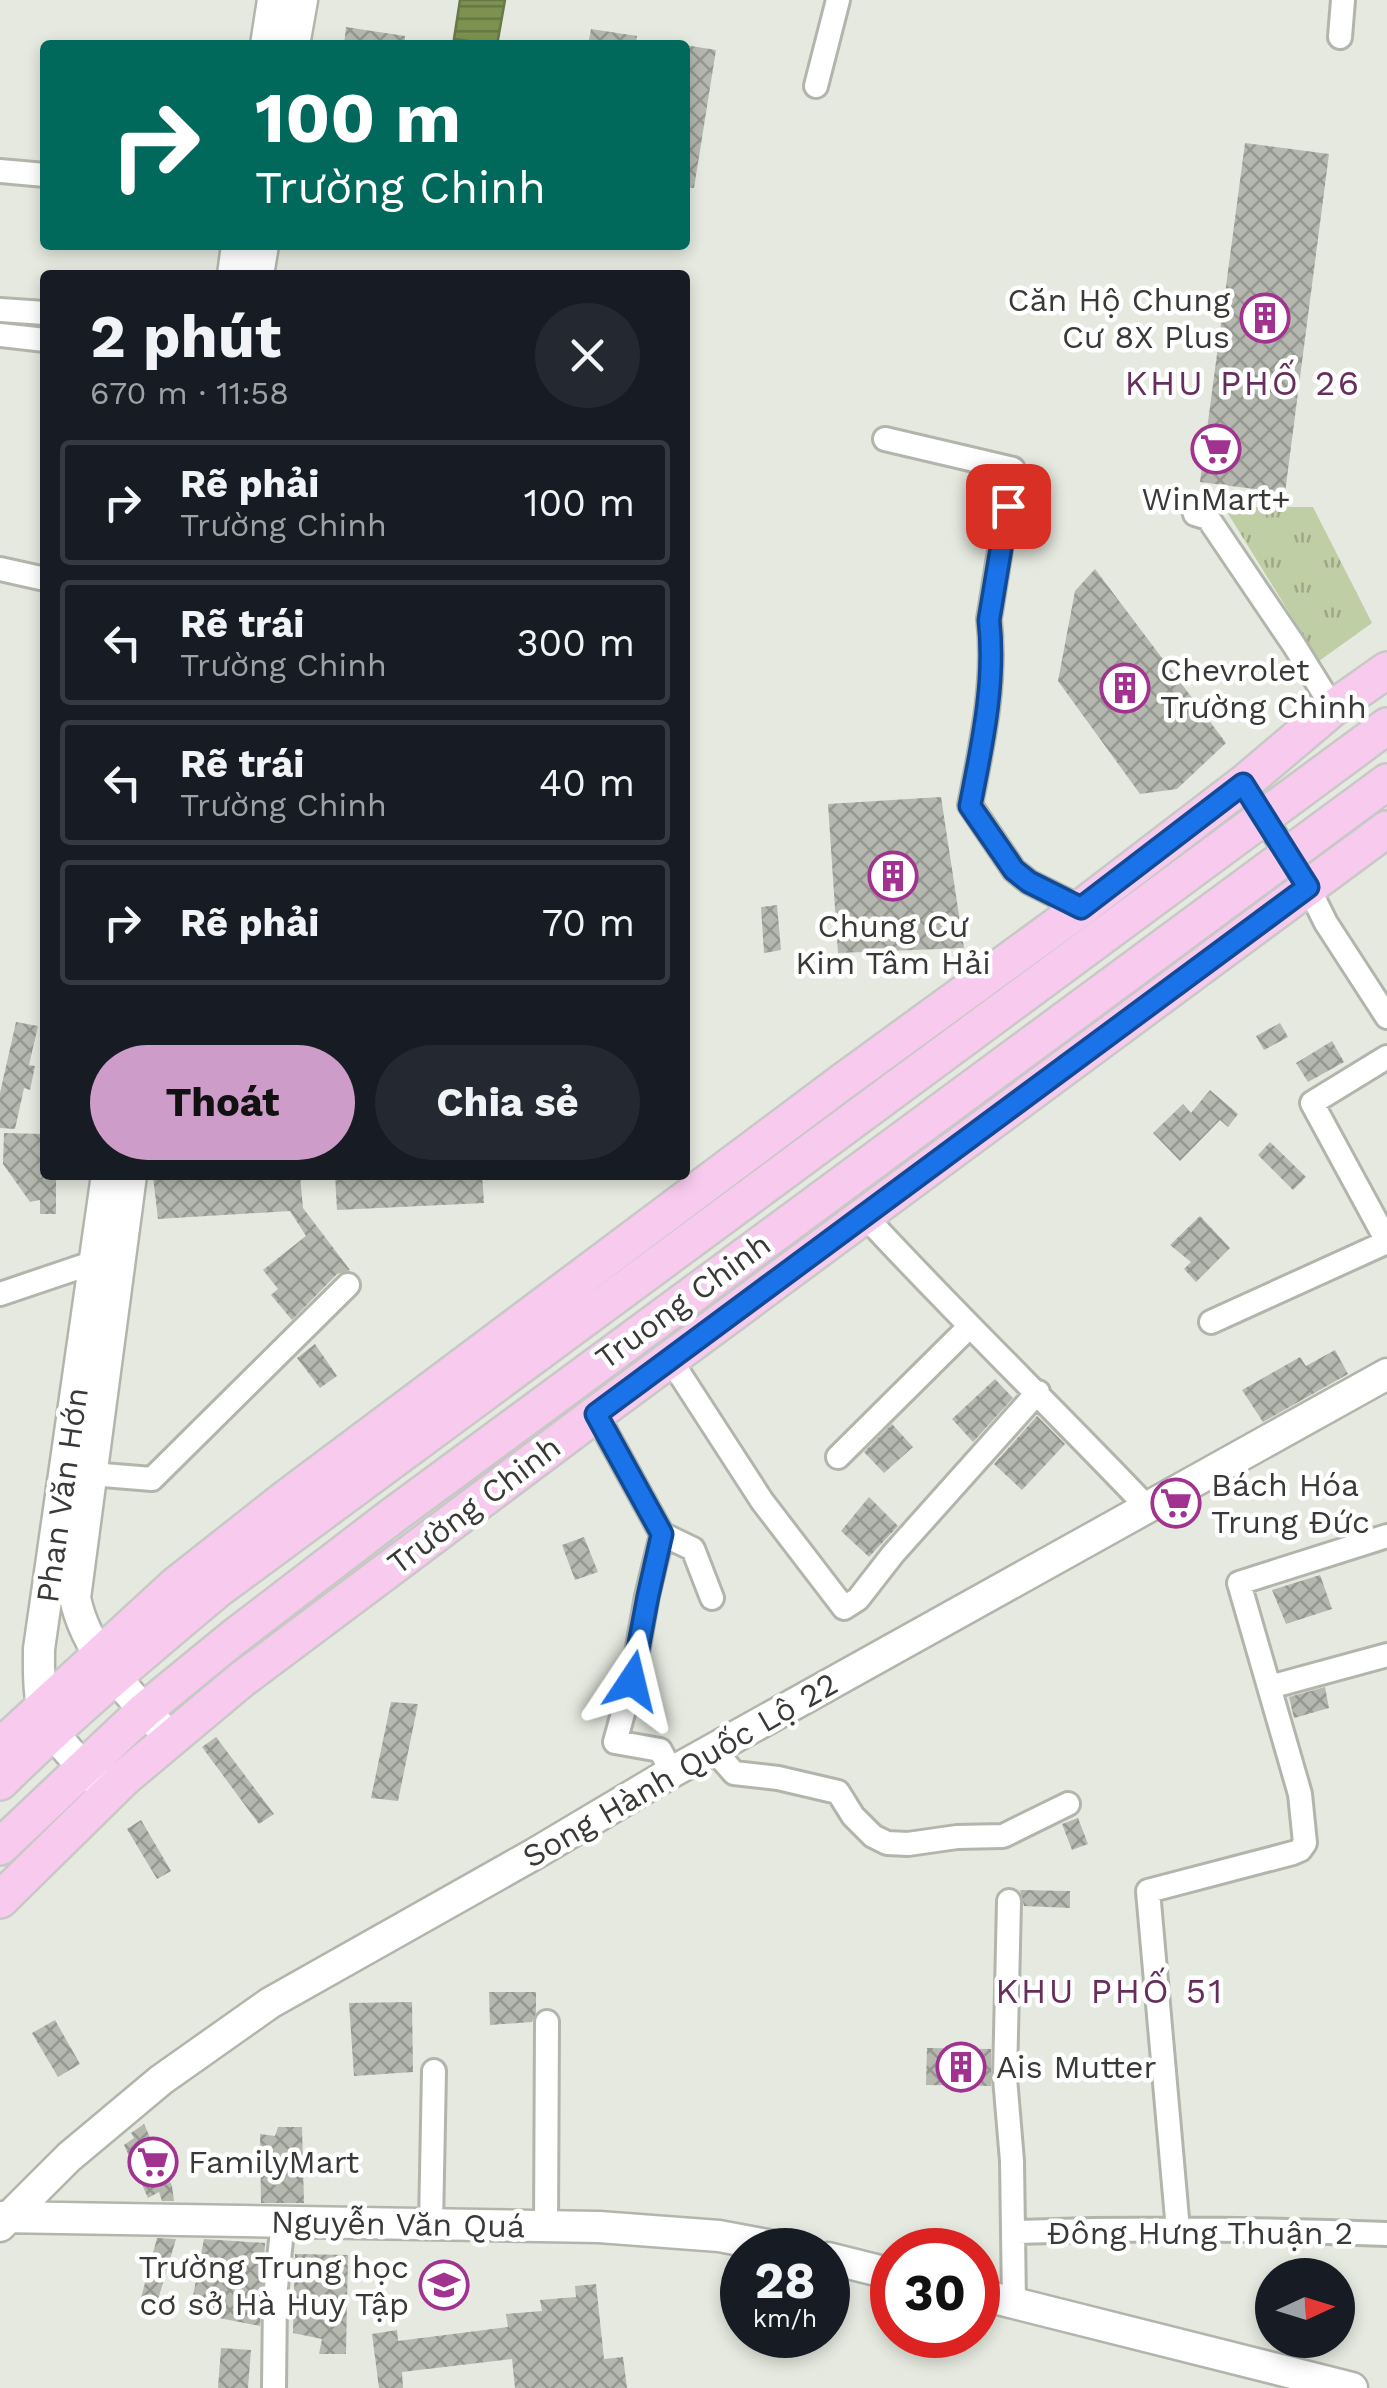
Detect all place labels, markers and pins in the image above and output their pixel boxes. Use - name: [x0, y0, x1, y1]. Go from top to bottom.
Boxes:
- place label: Căn Hộ Chung Cư 8X Plus: [1008, 281, 1231, 356]
- building icon: Căn Hộ Chung Cư 8X Plus: [1239, 292, 1291, 344]
- supermarket icon: WinMart+: [1190, 423, 1242, 475]
- pin: [966, 464, 1051, 549]
- place label: WinMart+: [1142, 480, 1291, 518]
- place label: Chevrolet Trường Chinh: [1160, 651, 1367, 726]
- building icon: Chevrolet Trường Chinh: [1099, 662, 1151, 714]
- building icon: Chung Cư Kim Tâm Hải: [867, 850, 919, 902]
- place label: Chung Cư Kim Tâm Hải: [795, 907, 991, 982]
- place label: Bách Hóa Trung Đức: [1211, 1466, 1370, 1541]
- supermarket icon: Bách Hóa Trung Đức: [1150, 1477, 1202, 1529]
- building icon: Ais Mutter: [935, 2041, 987, 2093]
- place label: Ais Mutter: [996, 2048, 1157, 2086]
- supermarket icon: FamilyMart: [127, 2136, 179, 2188]
- place label: FamilyMart: [188, 2143, 359, 2181]
- place label: Trường Trung học cơ sở Hà Huy Tập: [138, 2248, 409, 2323]
- school or university icon: Trường Trung học cơ sở Hà Huy Tập: [418, 2259, 470, 2311]

